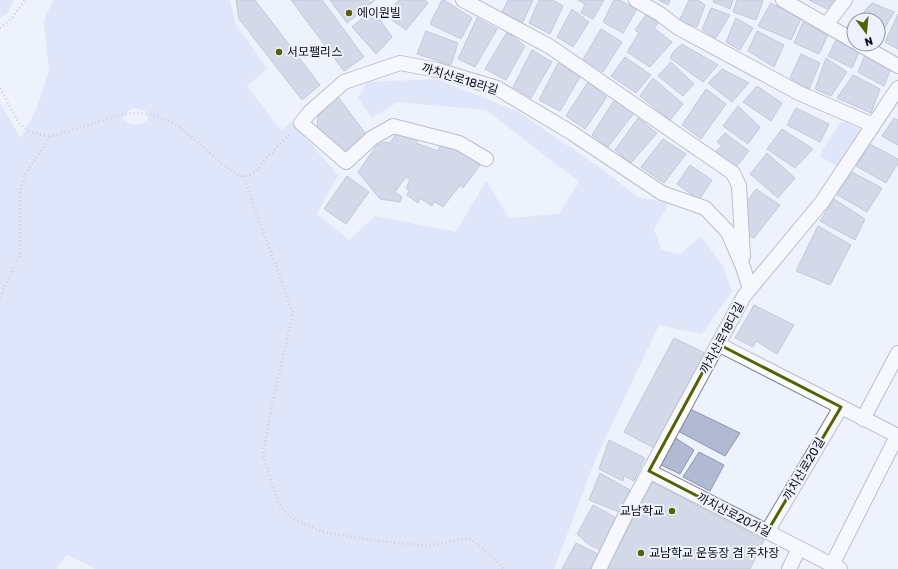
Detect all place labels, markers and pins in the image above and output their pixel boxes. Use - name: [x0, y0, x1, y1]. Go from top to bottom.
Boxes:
- place label: 에이원빌: [357, 6, 401, 20]
- marker: 에이원빌: [344, 8, 354, 18]
- place label: 서모팰리스: [287, 45, 342, 59]
- marker: 서모팰리스: [274, 47, 284, 57]
- place label: 교남학교: [620, 504, 664, 518]
- marker: 교남학교: [667, 506, 677, 516]
- place label: 교남학교 운동장 겸 주차장: [649, 546, 779, 560]
- marker: 교남학교 운동장 겸 주차장: [636, 548, 646, 558]

